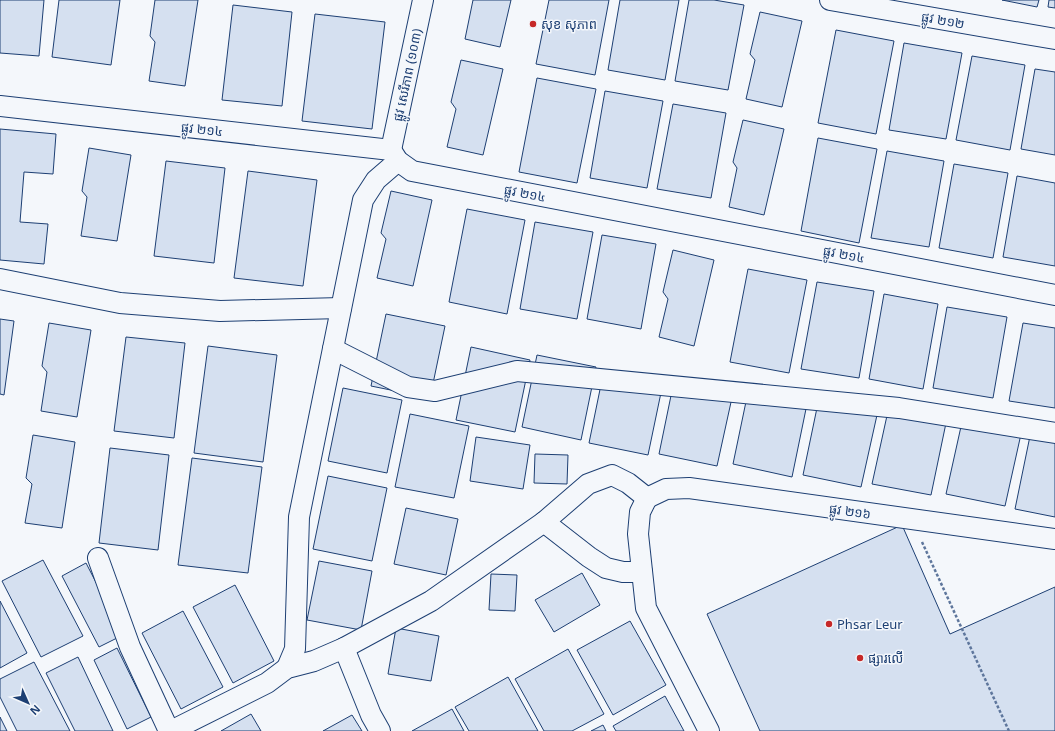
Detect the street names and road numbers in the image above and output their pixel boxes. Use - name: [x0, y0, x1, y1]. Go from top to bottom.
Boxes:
- street label: ផ្លូវ ២១២: [919, 7, 966, 35]
- street label: ផ្លូវ សេរីភាព (១០៣): [388, 27, 428, 124]
- street label: ផ្លូវ ២១៤: [180, 118, 224, 143]
- street label: ផ្លូវ ២១៤: [502, 180, 547, 209]
- street label: ផ្លូវ ២១៤: [821, 241, 866, 270]
- street label: ផ្លូវ ២១៦: [827, 499, 872, 526]

